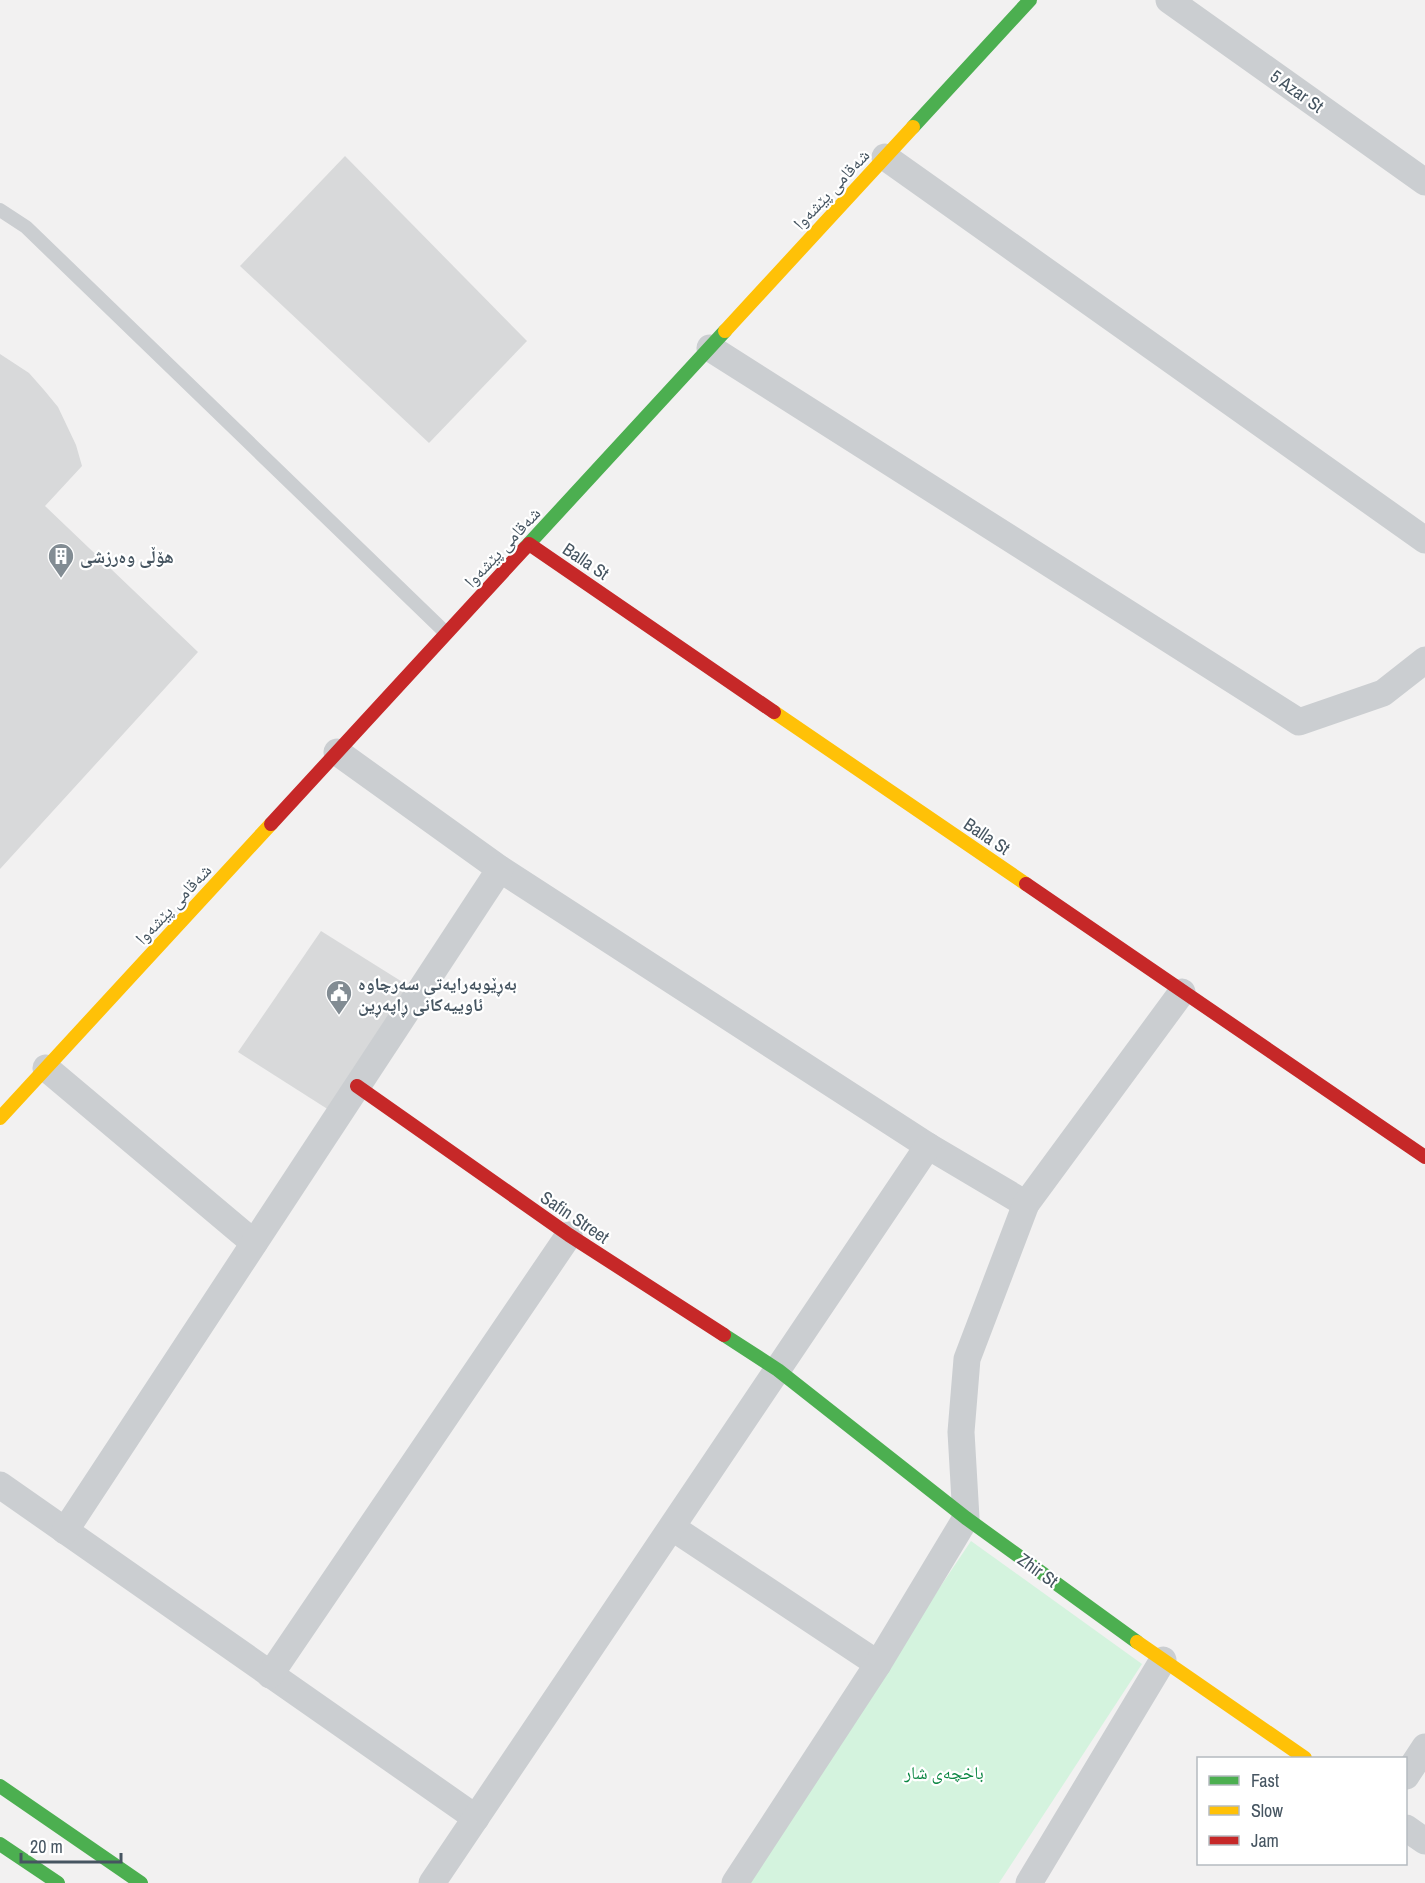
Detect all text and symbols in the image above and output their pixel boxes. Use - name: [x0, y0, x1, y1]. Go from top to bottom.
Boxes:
- street label: 5 Azar St: [1265, 64, 1329, 118]
- street label: شەقامی پێشەوا: [787, 143, 875, 235]
- street label: شەقامی پێشەوا: [458, 501, 546, 593]
- street label: Balla St: [558, 536, 614, 586]
- building icon: هۆڵی وەرزشی: [46, 541, 76, 579]
- place label: هۆڵی وەرزشی: [80, 544, 174, 569]
- street label: Balla St: [959, 811, 1015, 861]
- street label: شەقامی پێشەوا: [129, 858, 217, 950]
- place label: بەڕێوبەرایەتی سەرچاوە ئاوییەکانی ڕاپەڕین: [358, 971, 517, 1018]
- public building icon: بەڕێوبەرایەتی سەرچاوە ئاوییەکانی ڕاپەڕین: [324, 978, 354, 1016]
- street label: Safin Street: [536, 1185, 614, 1249]
- street label: Zhir St: [1013, 1547, 1063, 1593]
- legend: [1197, 1757, 1407, 1865]
- park label: باخچەی شار: [903, 1760, 984, 1785]
- text: Fast: [1251, 1768, 1279, 1793]
- text: Slow: [1251, 1798, 1283, 1823]
- scale bar: [21, 1826, 122, 1864]
- text: Jam: [1251, 1828, 1279, 1853]
- text: 20 m: [30, 1834, 63, 1859]

